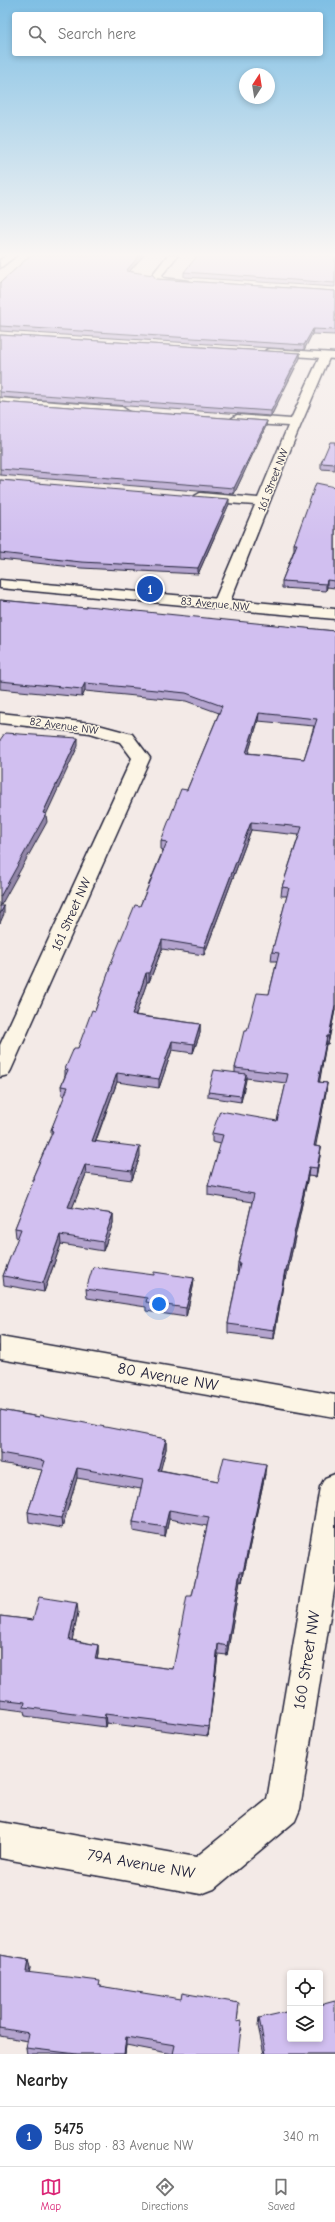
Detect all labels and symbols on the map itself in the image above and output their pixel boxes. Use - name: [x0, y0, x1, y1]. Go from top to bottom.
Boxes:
- north arrow: [239, 68, 275, 104]
- street label: 161 Street NW: [255, 446, 291, 513]
- pin: 1: [137, 574, 163, 604]
- street label: 83 Avenue NW: [180, 595, 250, 614]
- street label: 82 Avenue NW: [29, 715, 100, 737]
- street label: 161 Street NW: [48, 874, 94, 953]
- your location: [149, 1294, 169, 1314]
- street label: 80 Avenue NW: [116, 1359, 220, 1395]
- street label: 160 Street NW: [290, 1609, 324, 1711]
- street label: 79A Avenue NW: [86, 1846, 196, 1882]

